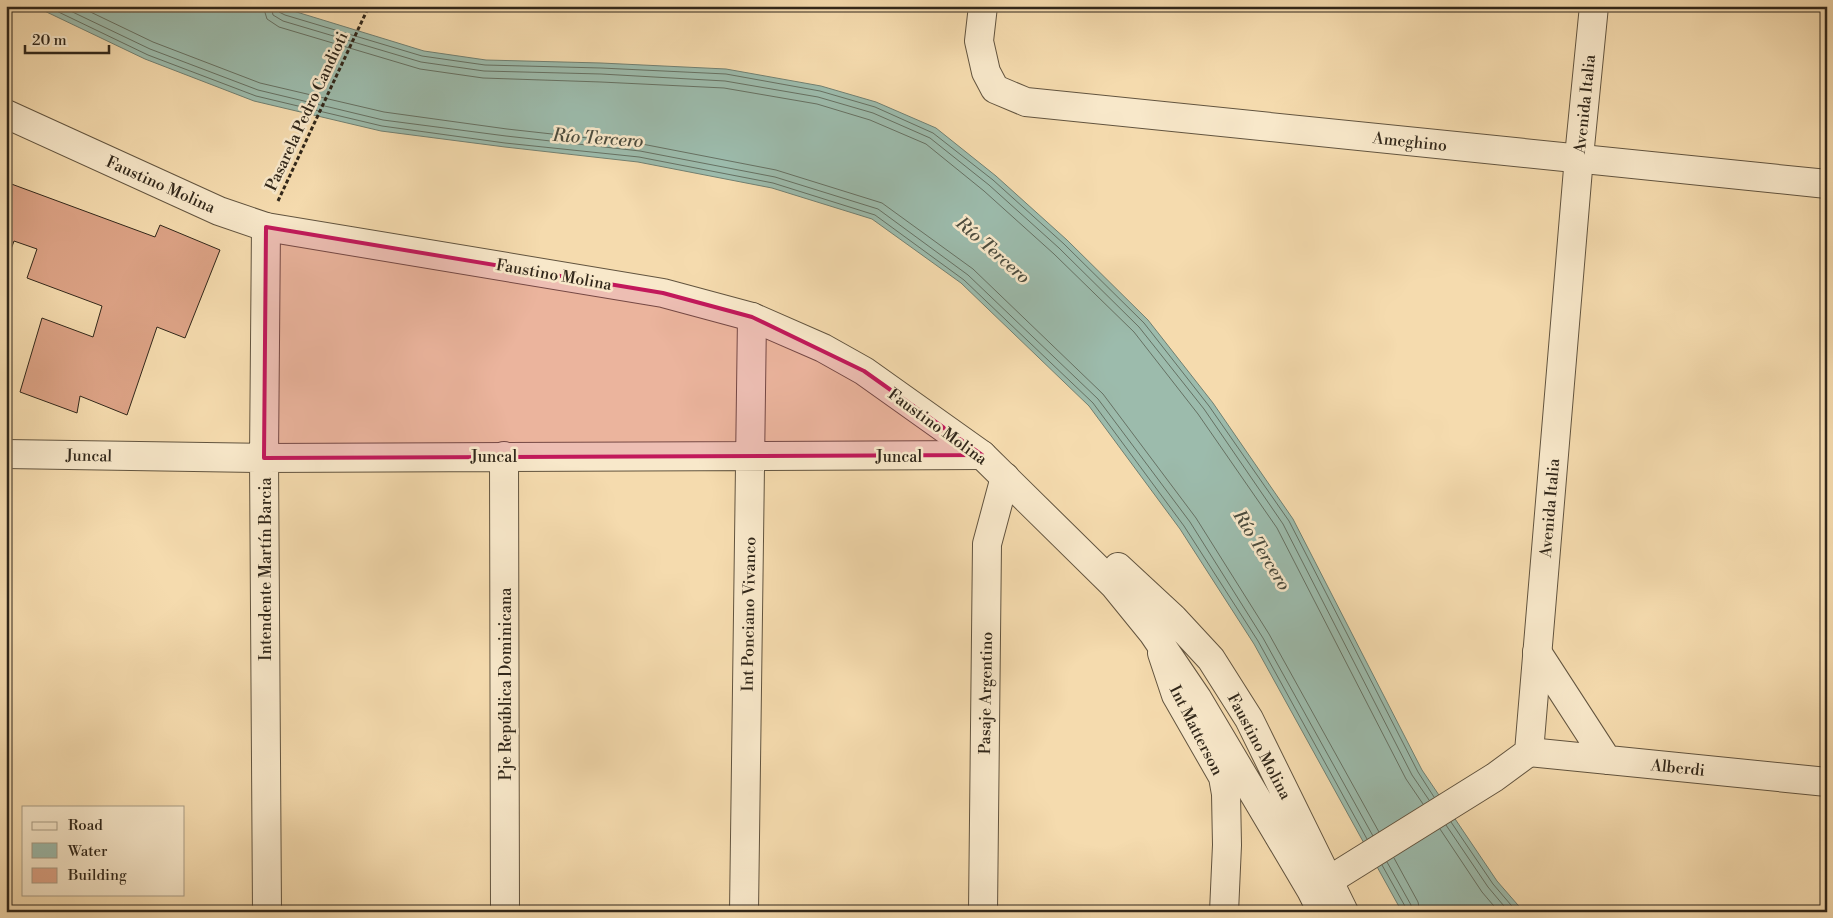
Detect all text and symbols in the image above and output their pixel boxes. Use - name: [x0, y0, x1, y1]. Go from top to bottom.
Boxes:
- scale bar: [25, 22, 109, 54]
- street label: Pasarela Pedro Candioti: [261, 29, 353, 194]
- text: 20 m: [32, 31, 67, 50]
- street label: Avenida Italia: [1570, 53, 1600, 156]
- water label: Río Tercero: [551, 124, 644, 153]
- street label: Ameghino: [1371, 128, 1448, 156]
- street label: Faustino Molina: [103, 152, 219, 218]
- water label: Río Tercero: [950, 211, 1035, 289]
- street label: Faustino Molina: [494, 255, 614, 295]
- street label: Faustino Molina: [884, 384, 992, 470]
- street label: Juncal: [65, 446, 113, 466]
- street label: Juncal: [470, 447, 517, 467]
- street label: Juncal: [875, 447, 922, 467]
- street label: Avenida Italia: [1536, 457, 1564, 560]
- street label: Intendente Martín Barcia: [256, 476, 276, 661]
- water label: Río Tercero: [1227, 505, 1295, 595]
- street label: Int Ponciano Vivanco: [738, 537, 760, 692]
- street label: Pje República Dominicana: [496, 587, 516, 780]
- street label: Pasaje Argentino: [975, 631, 997, 755]
- street label: Int Matterson: [1165, 682, 1228, 779]
- street label: Faustino Molina: [1223, 690, 1296, 804]
- street label: Alberdi: [1649, 755, 1706, 781]
- legend: [22, 806, 185, 896]
- text: Road: [68, 816, 103, 835]
- text: Water: [67, 842, 108, 861]
- text: Building: [67, 866, 127, 885]

